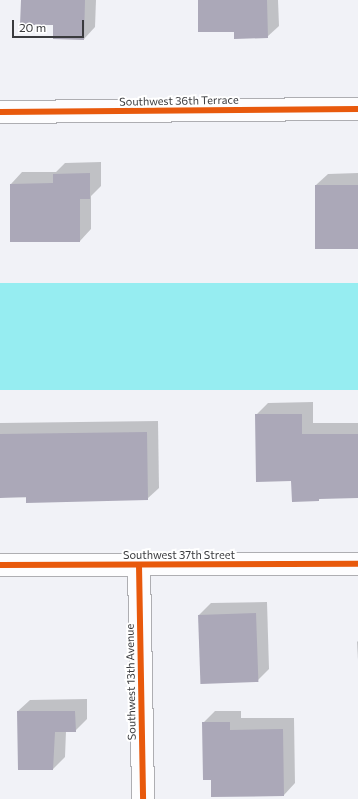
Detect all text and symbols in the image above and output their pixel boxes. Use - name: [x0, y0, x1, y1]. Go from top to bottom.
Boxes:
- scale bar: [14, 12, 86, 38]
- text: 20 m: [19, 20, 46, 34]
- street label: Southwest 36th Terrace: [119, 93, 239, 109]
- street label: Southwest 37th Street: [123, 548, 235, 562]
- street label: Southwest 13th Avenue: [123, 624, 139, 740]

